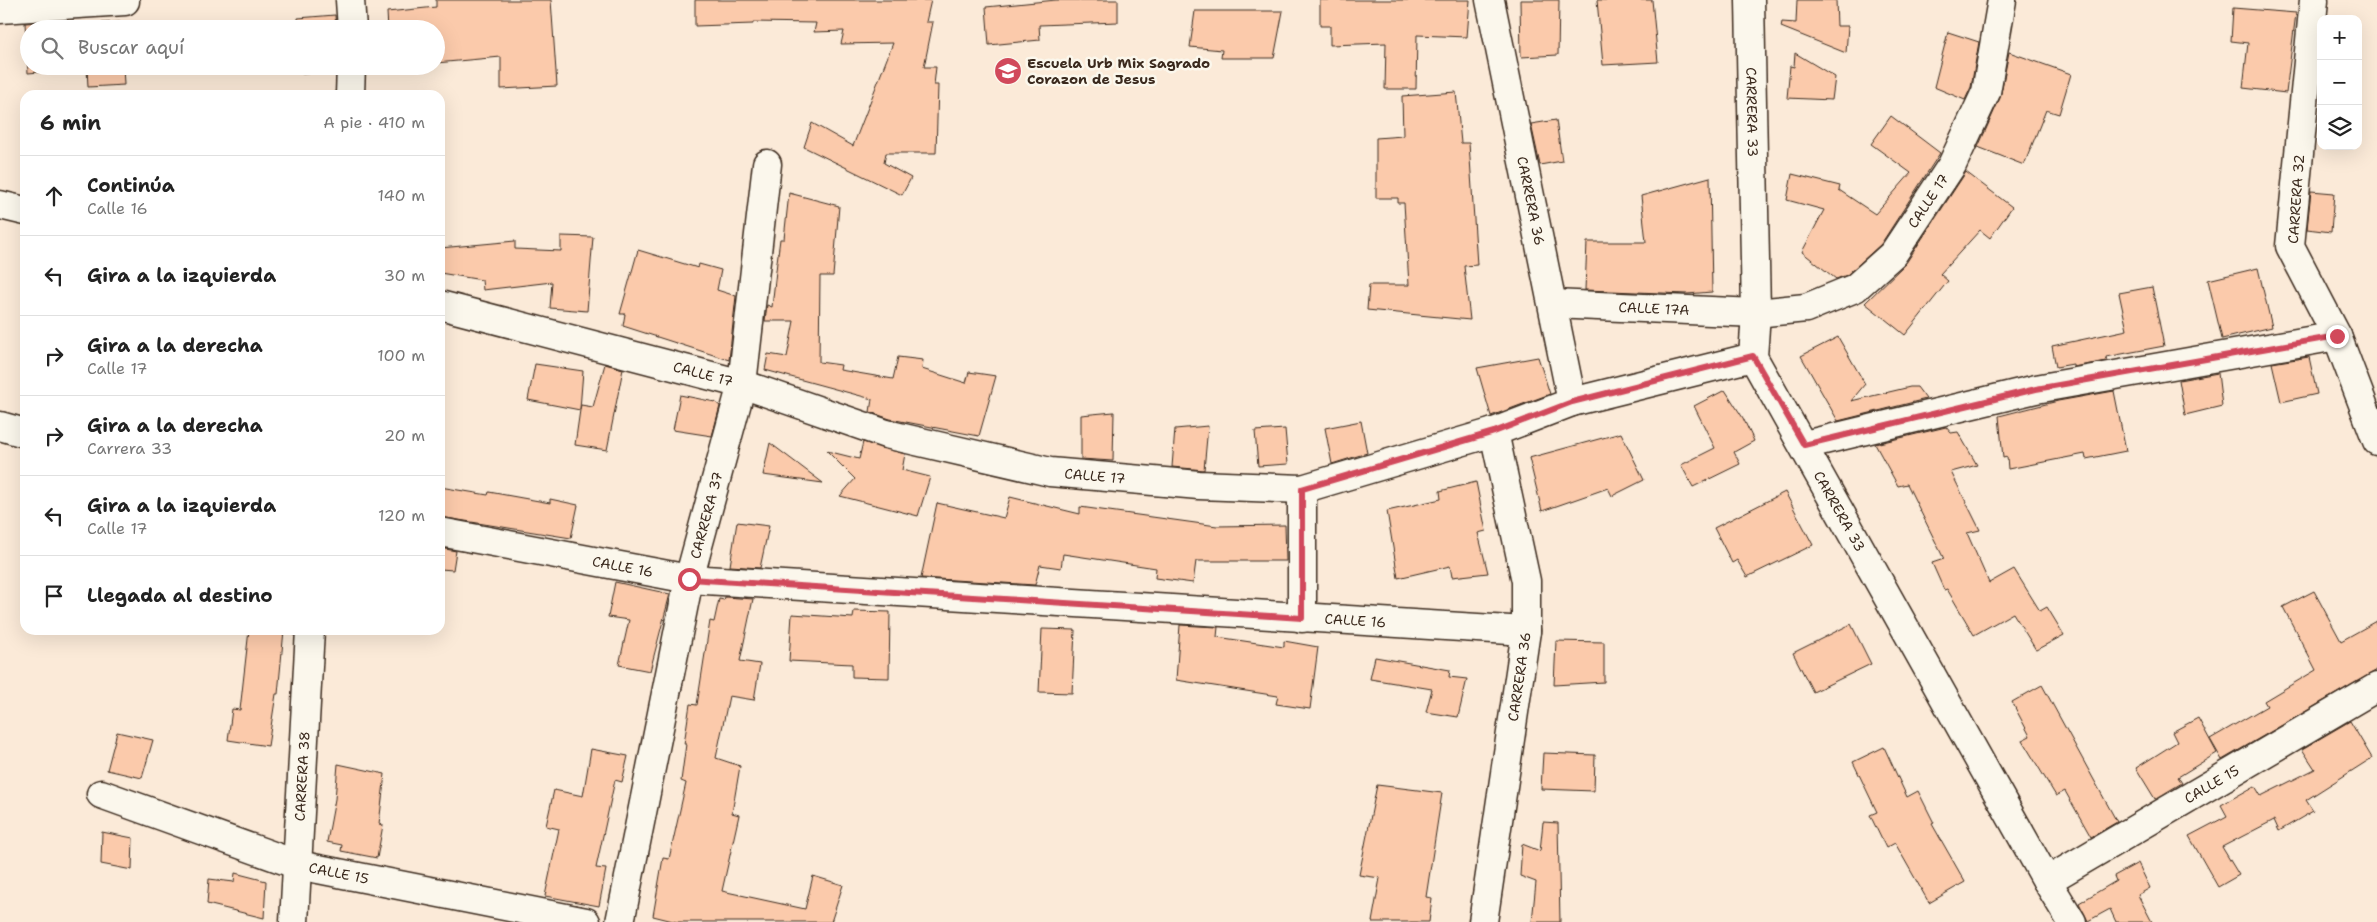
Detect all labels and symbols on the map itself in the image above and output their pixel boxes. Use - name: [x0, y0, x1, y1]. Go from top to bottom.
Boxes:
- place label: Escuela Urb Mix Sagrado Corazon de Jesus: [1027, 54, 1210, 88]
- school or university icon: Escuela Urb Mix Sagrado Corazon de Jesus: [993, 56, 1023, 86]
- street label: CARRERA 33: [1742, 67, 1762, 157]
- street label: CARRERA 32: [2284, 154, 2308, 244]
- street label: CARRERA 36: [1513, 155, 1549, 247]
- street label: CALLE 17: [1904, 170, 1953, 231]
- street label: CALLE 17A: [1618, 298, 1690, 319]
- route end: [2326, 325, 2349, 348]
- street label: CALLE 17: [671, 357, 735, 390]
- street label: CALLE 17: [1064, 464, 1126, 488]
- street label: CARRERA 33: [1810, 468, 1869, 555]
- street label: CARRERA 37: [686, 470, 727, 561]
- street label: CALLE 16: [591, 552, 655, 581]
- route start: [678, 568, 701, 591]
- street label: CALLE 16: [1324, 610, 1387, 631]
- street label: CARRERA 36: [1504, 631, 1535, 723]
- street label: CARRERA 38: [291, 731, 313, 822]
- street label: CALLE 15: [2181, 761, 2242, 807]
- street label: CALLE 15: [307, 858, 370, 888]

